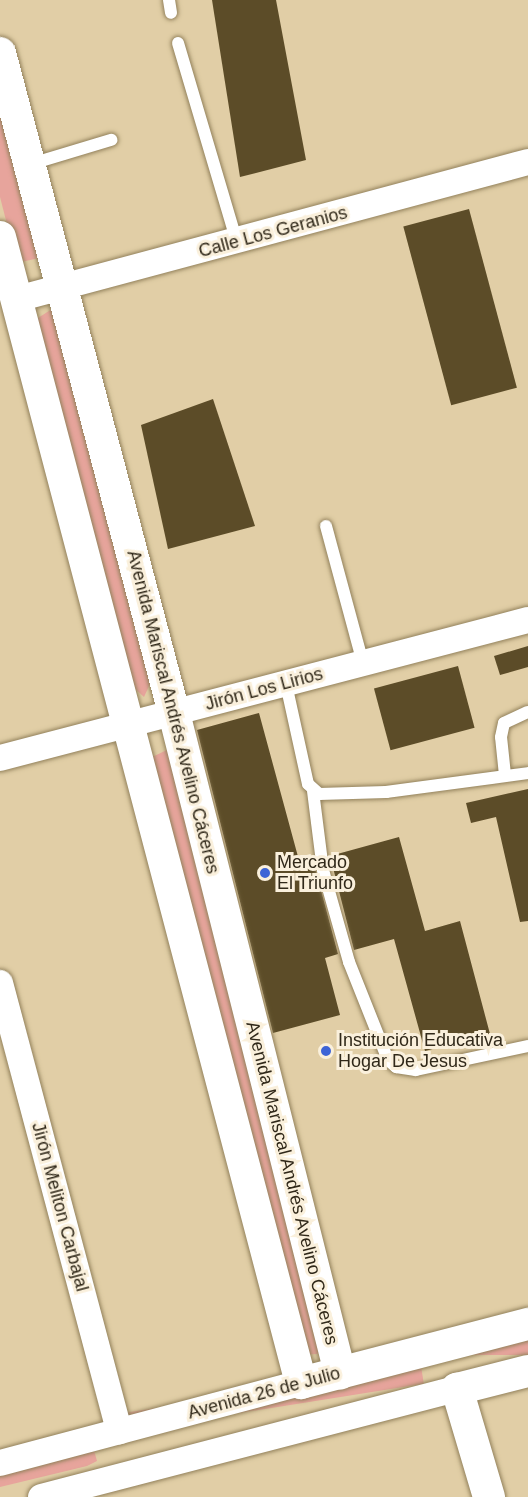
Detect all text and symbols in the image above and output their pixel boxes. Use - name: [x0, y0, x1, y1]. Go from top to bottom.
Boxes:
- street label: Calle Los Geranios: [196, 202, 350, 262]
- street label: Avenida Mariscal Andrés Avelino Cáceres: [122, 547, 224, 877]
- street label: Jirón Los Lirios: [203, 663, 325, 715]
- place label: Mercado El Triunfo: [277, 852, 353, 894]
- marker: Mercado El Triunfo: [258, 866, 272, 880]
- street label: Avenida Mariscal Andrés Avelino Cáceres: [241, 1018, 343, 1348]
- place label: Institución Educativa Hogar De Jesus: [338, 1030, 503, 1072]
- marker: Institución Educativa Hogar De Jesus: [319, 1044, 333, 1058]
- street label: Jirón Meliton Carbajal: [27, 1120, 93, 1294]
- street label: Avenida 26 de Julio: [185, 1362, 343, 1424]

